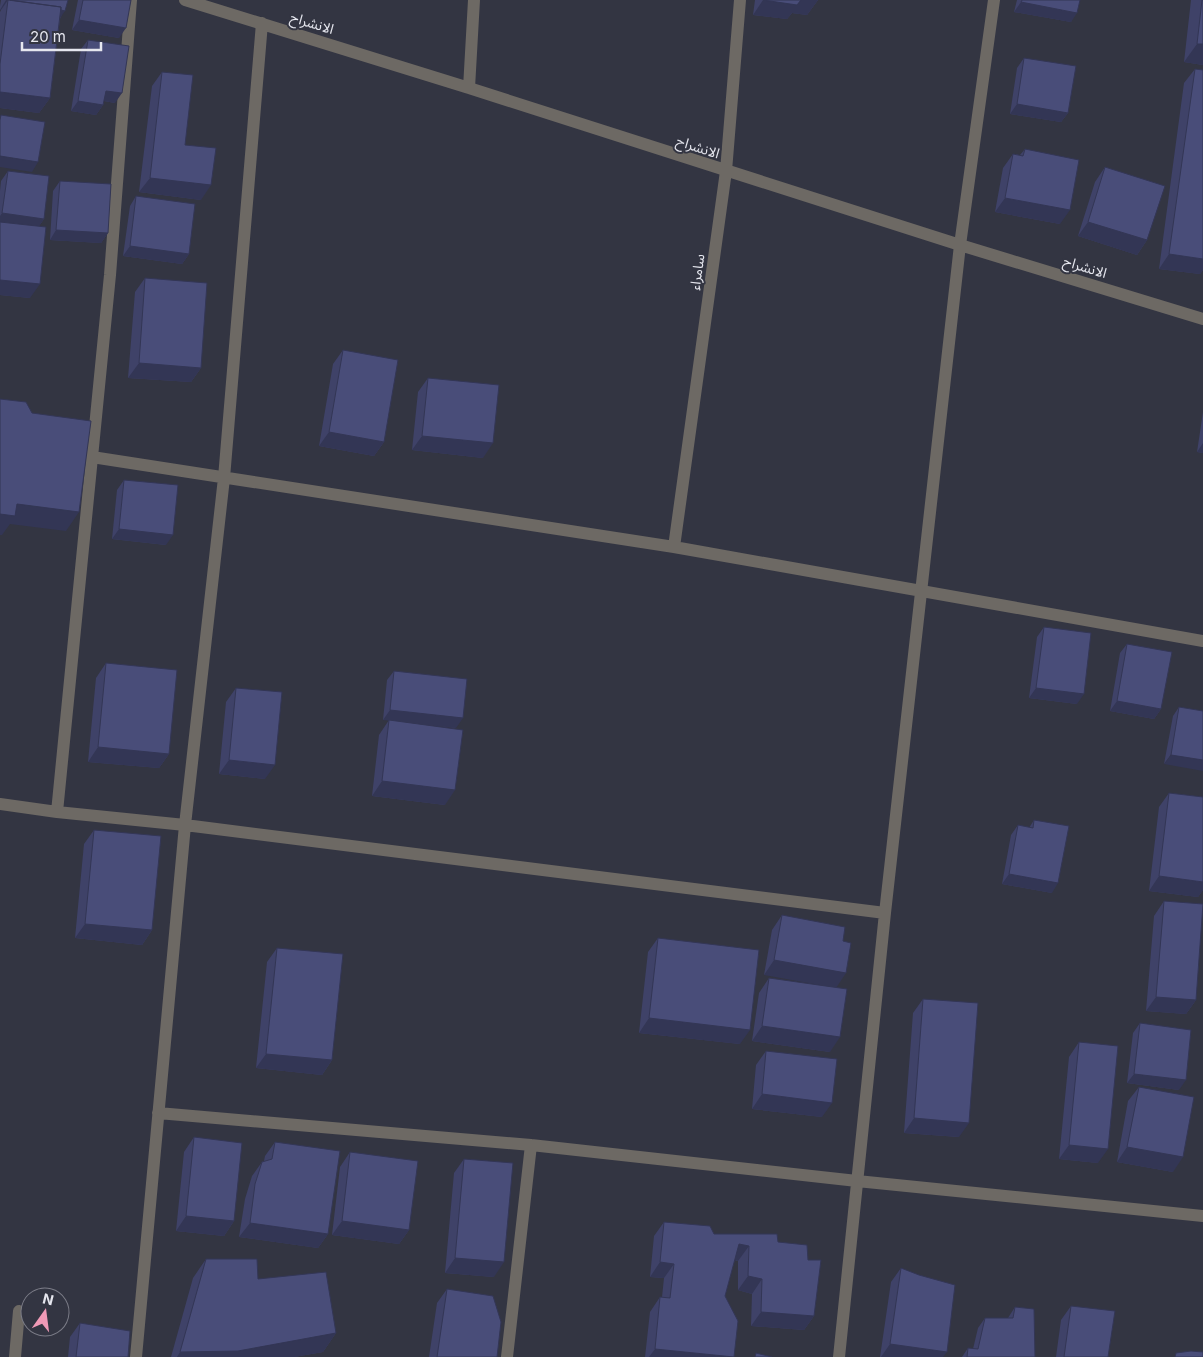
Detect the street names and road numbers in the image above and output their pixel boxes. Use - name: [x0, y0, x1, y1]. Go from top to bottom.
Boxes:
- street label: الانشراح: [287, 8, 336, 40]
- street label: الانشراح: [673, 132, 722, 164]
- street label: الانشراح: [1060, 252, 1109, 284]
- street label: سامراء: [686, 253, 708, 291]

